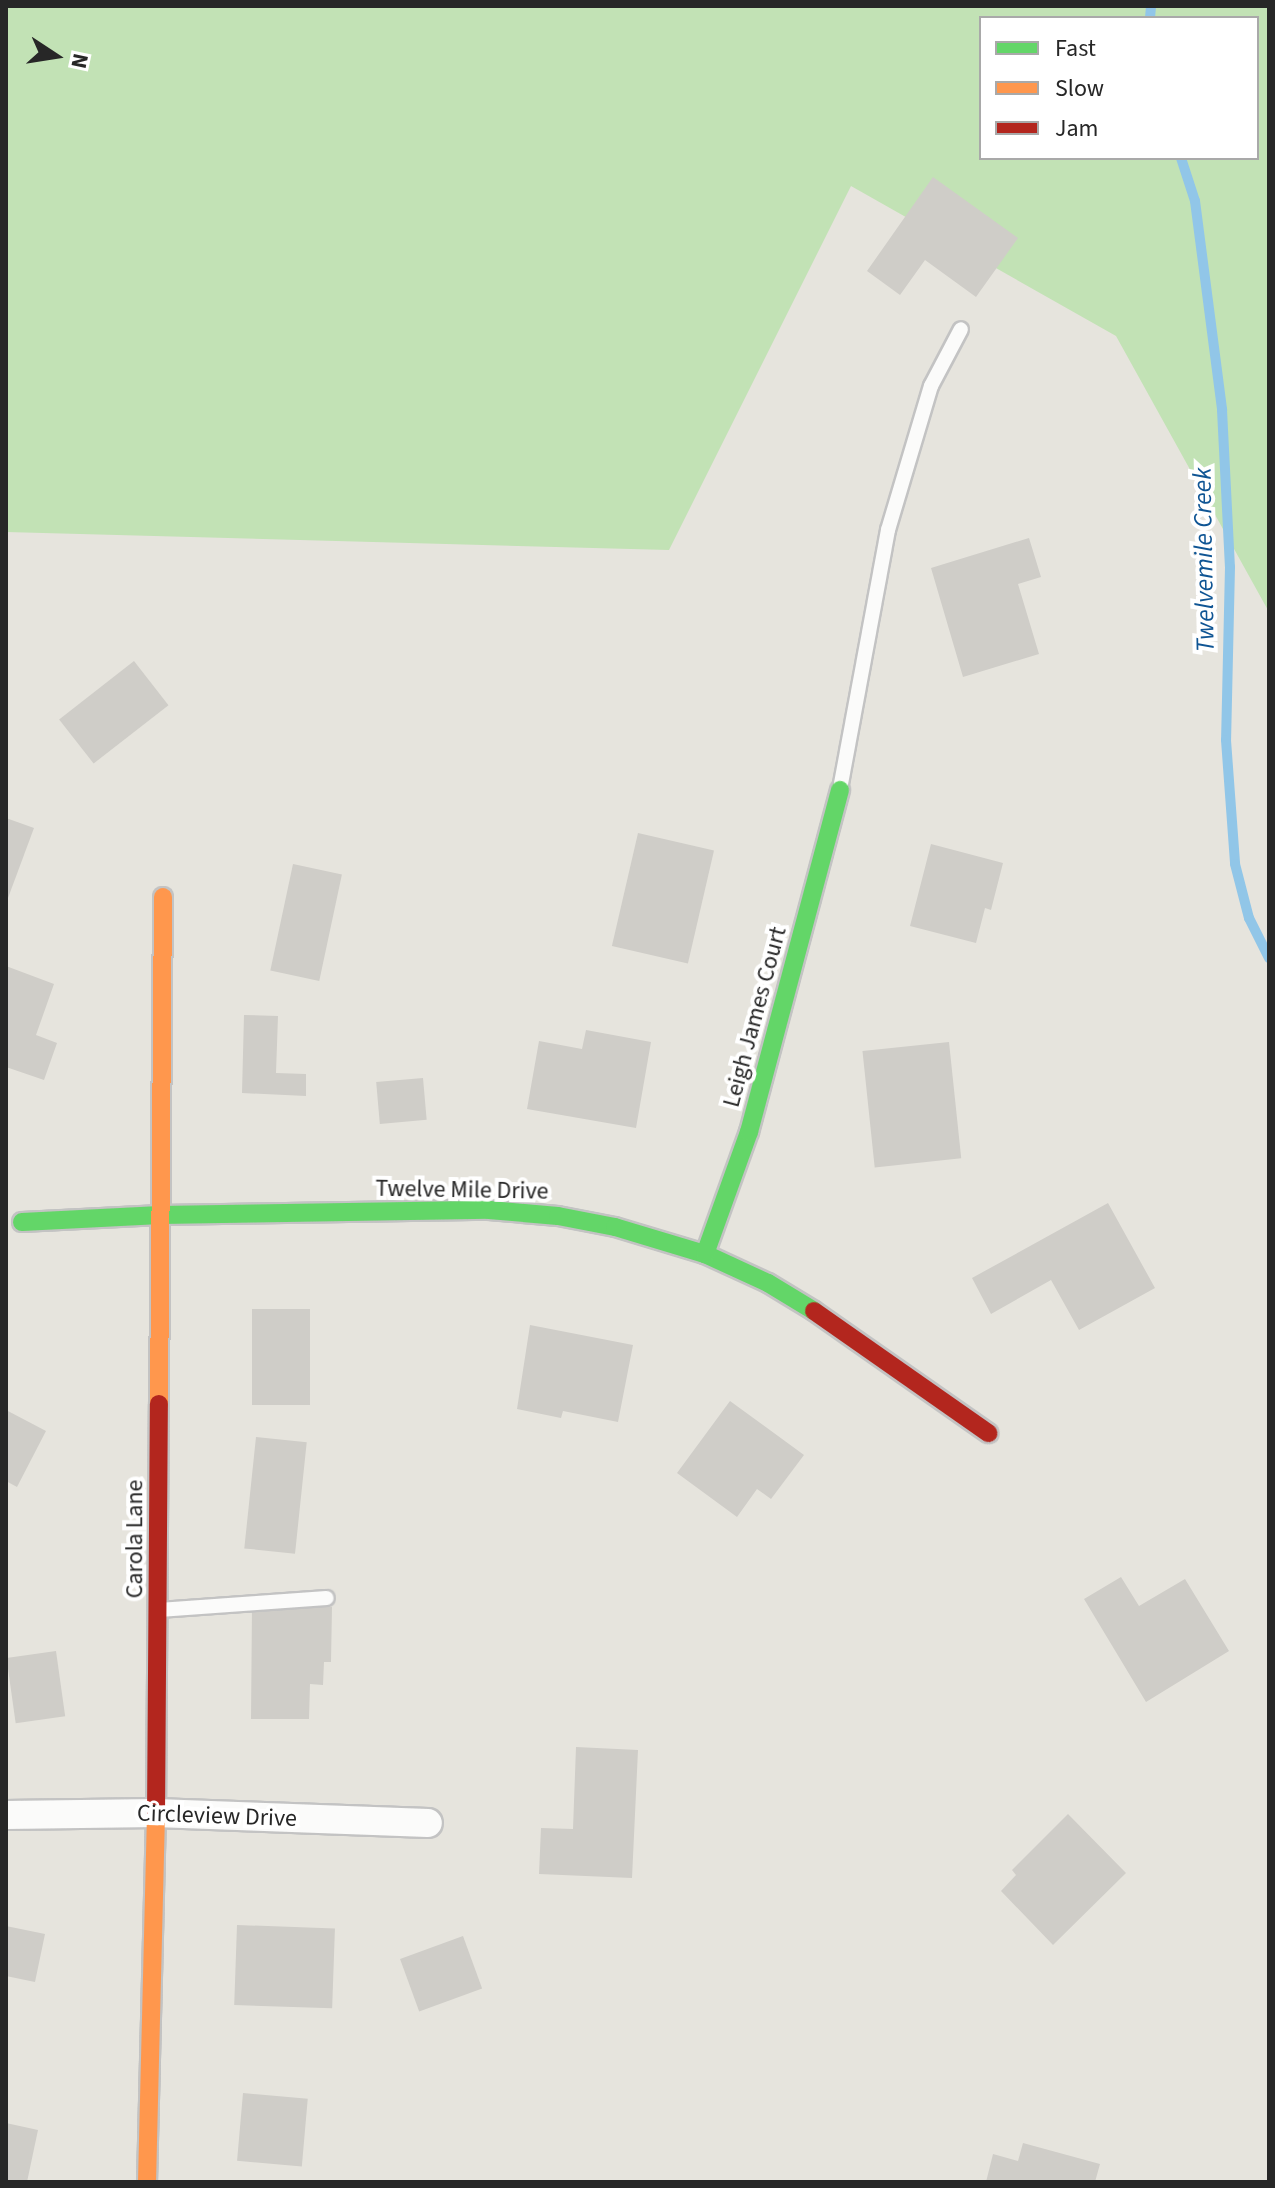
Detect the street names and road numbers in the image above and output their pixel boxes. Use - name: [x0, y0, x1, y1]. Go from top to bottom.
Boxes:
- street label: Leigh James Court: [717, 924, 793, 1110]
- street label: Twelve Mile Drive: [375, 1174, 549, 1206]
- street label: Carola Lane: [121, 1480, 149, 1598]
- street label: Circleview Drive: [137, 1799, 297, 1833]

